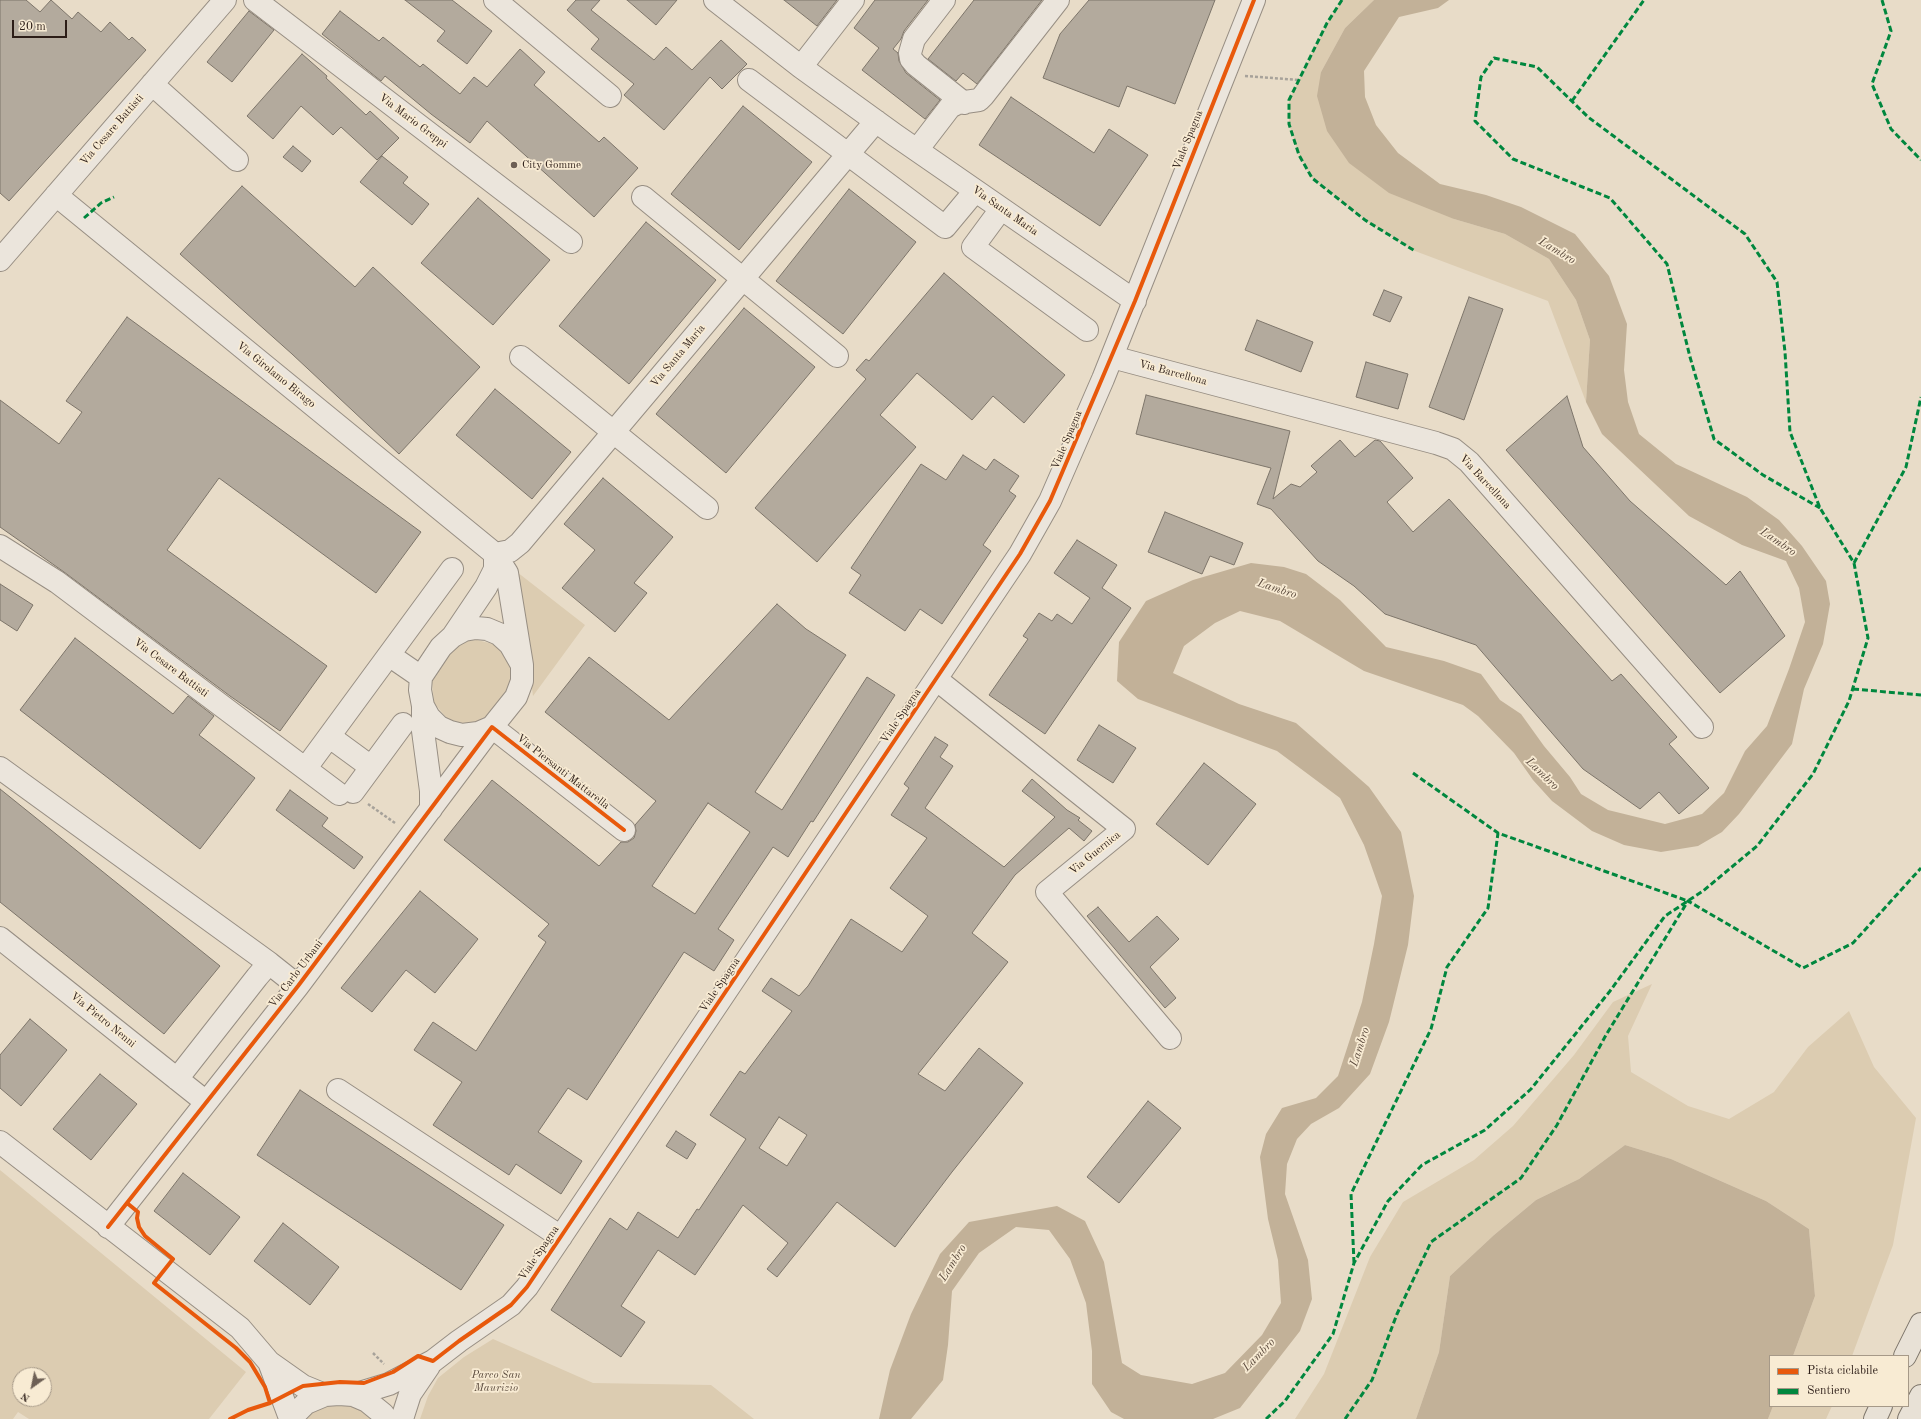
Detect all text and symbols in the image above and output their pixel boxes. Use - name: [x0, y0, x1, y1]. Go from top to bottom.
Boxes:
- scale bar: [14, 12, 69, 38]
- text: 20 m: [19, 21, 46, 33]
- street label: Via Mario Greppi: [376, 91, 450, 151]
- street label: Via Cesare Battisti: [77, 92, 147, 168]
- street label: Viale Spagna: [1170, 108, 1206, 172]
- place label: City Gomme: [522, 158, 581, 172]
- marker: City Gomme: [509, 160, 519, 170]
- street label: Via Santa Maria: [969, 183, 1041, 239]
- water label: Lambro: [1536, 234, 1578, 268]
- street label: Via Santa Maria: [648, 322, 708, 390]
- street label: Via Girolamo Birago: [234, 339, 318, 411]
- street label: Via Barcellona: [1138, 358, 1208, 388]
- street label: Viale Spagna: [1049, 409, 1085, 471]
- street label: Via Barcellona: [1456, 452, 1514, 512]
- water label: Lambro: [1757, 525, 1799, 559]
- water label: Lambro: [1255, 576, 1299, 602]
- street label: Via Cesare Battisti: [131, 636, 211, 700]
- street label: Viale Spagna: [878, 686, 924, 746]
- street label: Via Piersanti Mattarella: [514, 732, 612, 812]
- water label: Lambro: [1522, 755, 1562, 793]
- street label: Via Guernica: [1067, 828, 1123, 878]
- street label: Via Carlo Urbani: [266, 938, 326, 1010]
- street label: Viale Spagna: [697, 955, 743, 1015]
- street label: Via Pietro Nenni: [68, 990, 138, 1050]
- water label: Lambro: [1347, 1025, 1373, 1069]
- street label: Viale Spagna: [516, 1223, 562, 1283]
- water label: Lambro: [936, 1242, 970, 1284]
- water label: Lambro: [1240, 1335, 1278, 1375]
- legend: [1769, 1355, 1909, 1407]
- text: Pista ciclabile: [1807, 1365, 1878, 1377]
- north arrow: [12, 1367, 52, 1407]
- park label: Parco San Maurizio: [471, 1368, 521, 1394]
- text: Sentiero: [1807, 1385, 1850, 1397]
- text: N: [19, 1390, 32, 1404]

